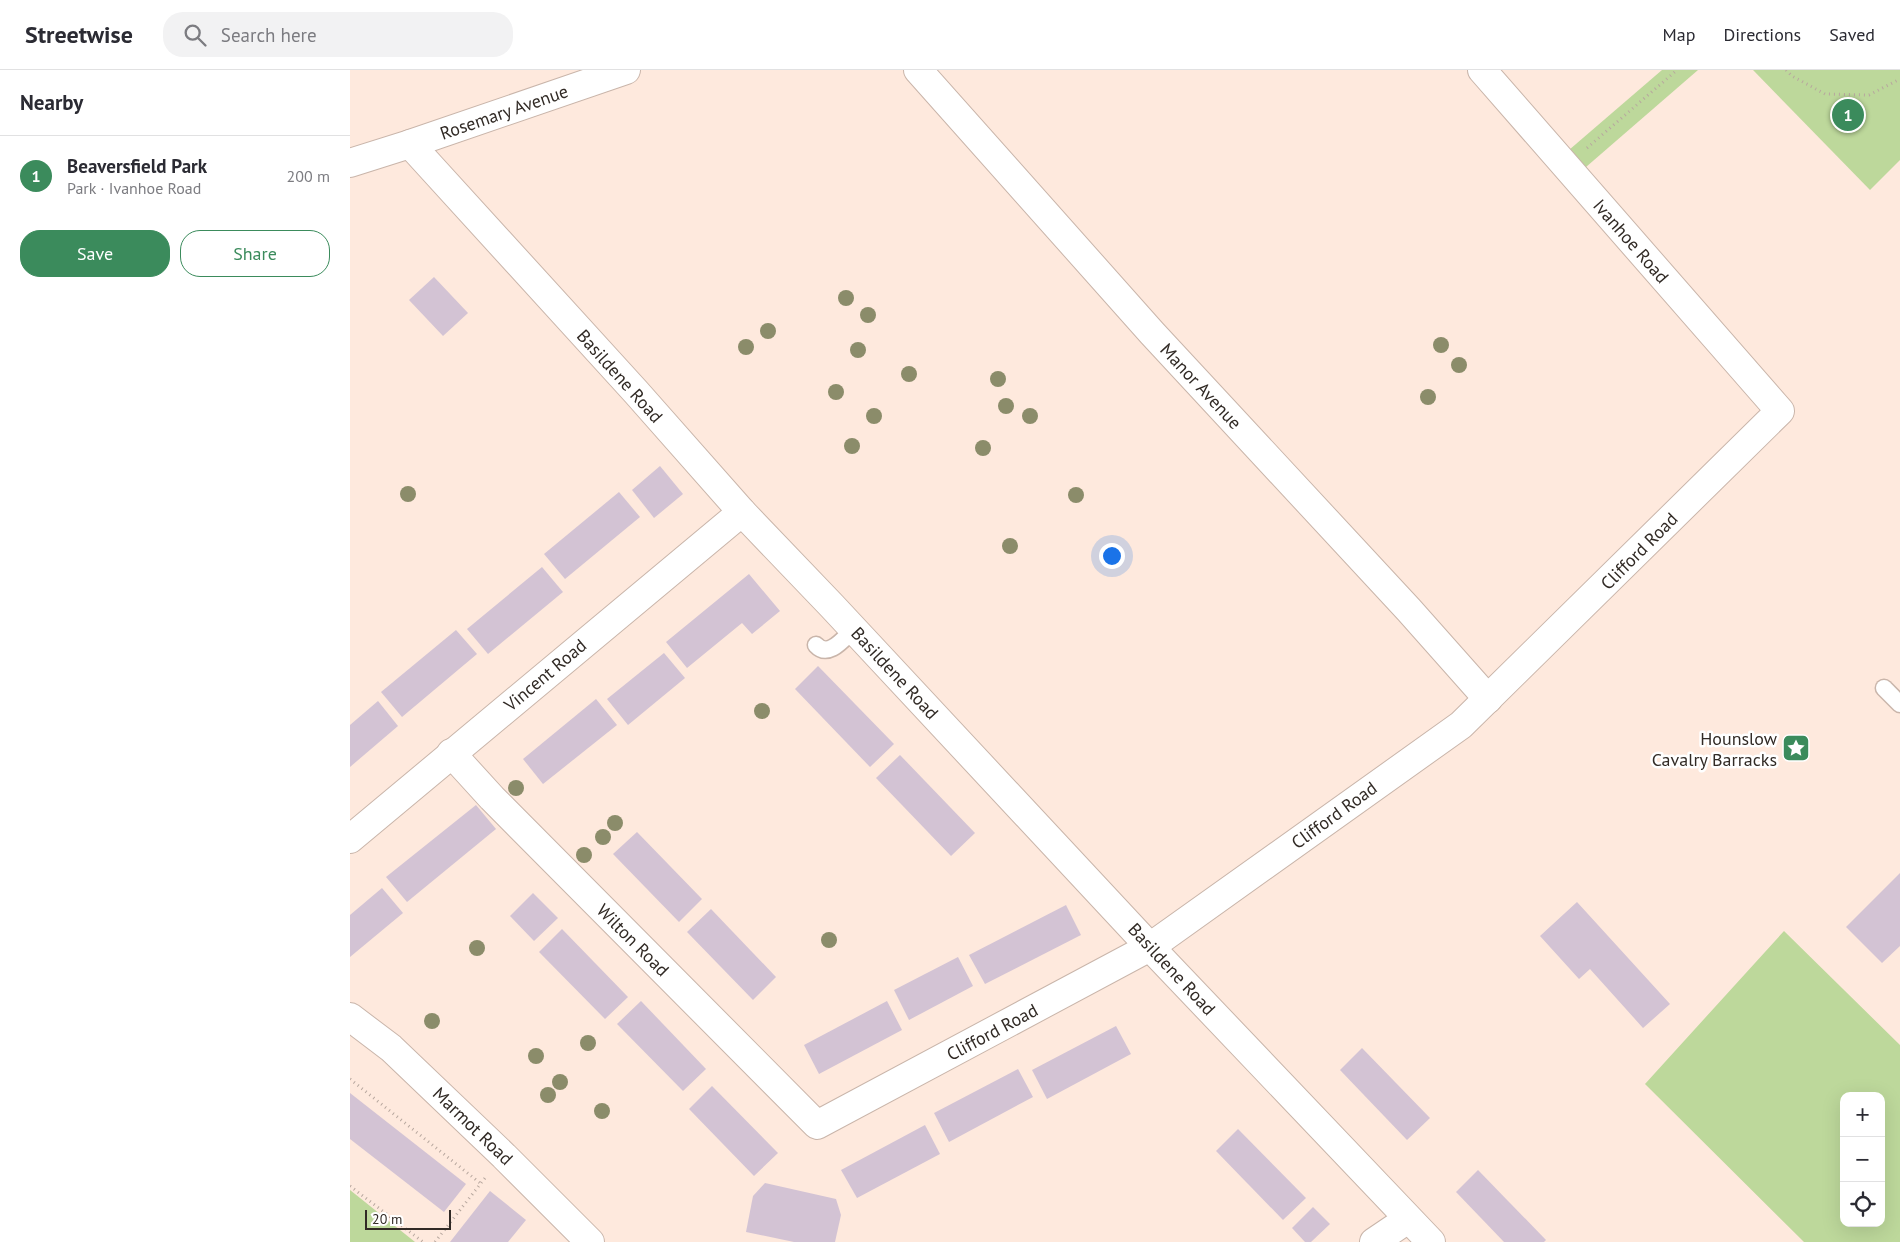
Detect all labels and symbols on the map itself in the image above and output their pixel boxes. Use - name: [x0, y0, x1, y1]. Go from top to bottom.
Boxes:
- street label: Rosemary Avenue: [437, 79, 571, 145]
- pin: 1: [1832, 96, 1864, 134]
- street label: Ivanhoe Road: [1588, 194, 1674, 288]
- street label: Basildene Road: [572, 325, 668, 427]
- street label: Manor Avenue: [1155, 338, 1247, 434]
- street label: Clifford Road: [1596, 508, 1682, 594]
- your location: [1099, 543, 1125, 569]
- street label: Basildene Road: [846, 622, 944, 724]
- street label: Vincent Road: [498, 634, 591, 717]
- place label: Hounslow Cavalry Barracks: [1652, 727, 1778, 771]
- place icon: Hounslow Cavalry Barracks: [1781, 733, 1811, 763]
- street label: Clifford Road: [1287, 776, 1381, 854]
- street label: Wilton Road: [592, 899, 674, 981]
- street label: Basildene Road: [1123, 918, 1221, 1020]
- street label: Clifford Road: [942, 998, 1042, 1066]
- street label: Marmot Road: [428, 1082, 518, 1170]
- scale bar: [365, 1207, 451, 1230]

